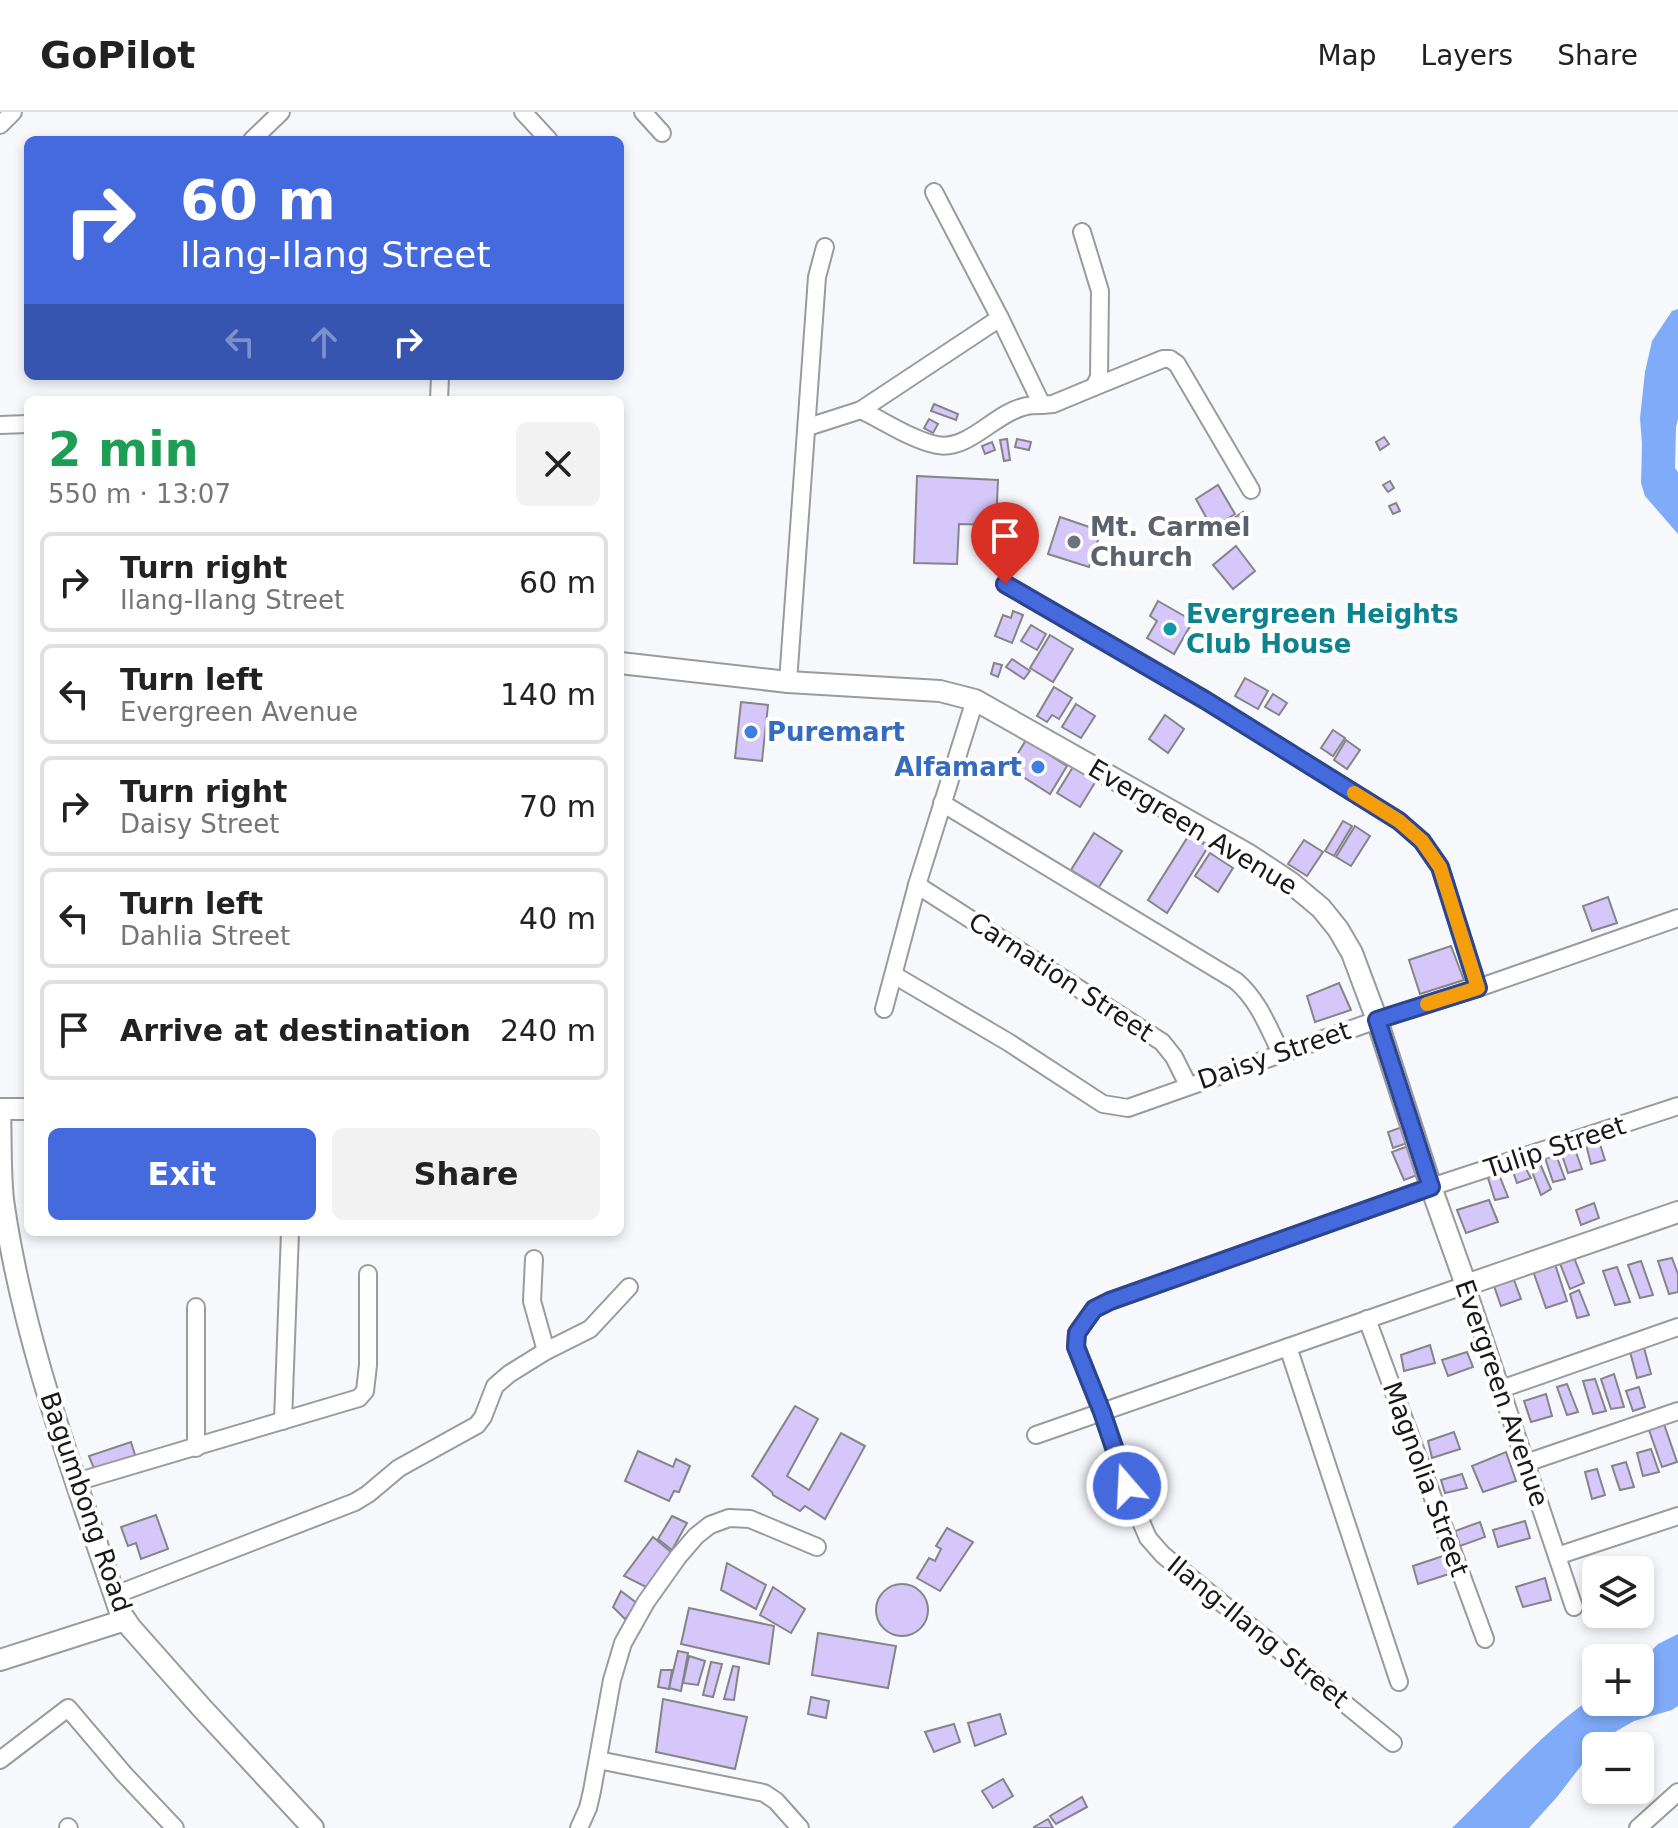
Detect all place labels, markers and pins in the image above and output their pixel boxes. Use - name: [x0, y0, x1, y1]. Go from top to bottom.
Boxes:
- pin: [971, 502, 1039, 584]
- place label: Mt. Carmel Church: [1090, 512, 1250, 572]
- marker: Mt. Carmel Church: [1065, 533, 1083, 551]
- place label: Evergreen Heights Club House: [1186, 599, 1459, 659]
- marker: Evergreen Heights Club House: [1161, 620, 1179, 638]
- place label: Puremart: [767, 717, 905, 747]
- marker: Puremart: [742, 723, 760, 741]
- place label: Alfamart: [894, 752, 1022, 782]
- marker: Alfamart: [1029, 758, 1047, 776]

